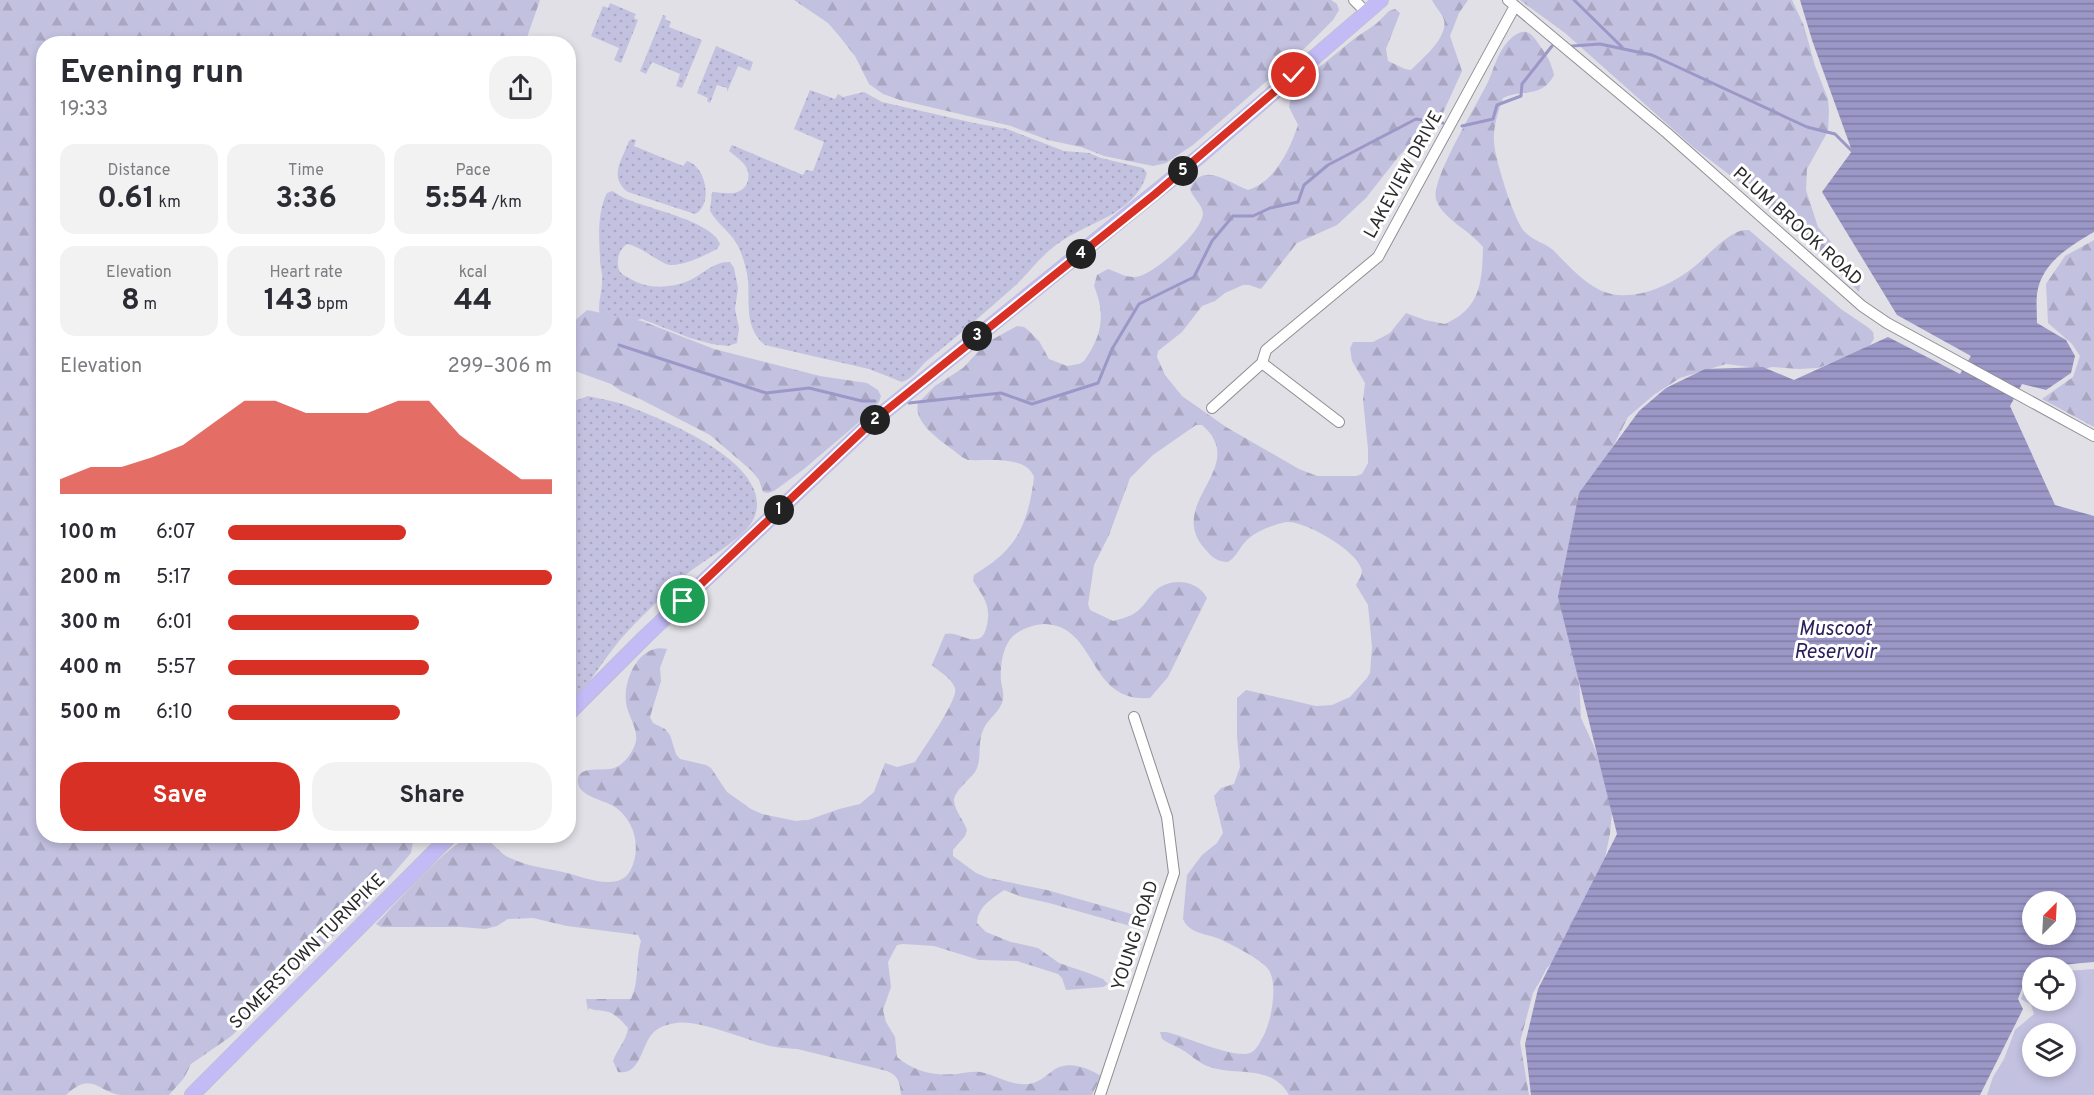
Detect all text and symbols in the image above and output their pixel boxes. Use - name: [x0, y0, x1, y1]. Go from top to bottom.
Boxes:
- pin: [1268, 49, 1319, 100]
- text: Evening run: [60, 53, 244, 95]
- button: share: [489, 56, 552, 119]
- icon: check: [1277, 58, 1310, 91]
- text: 19:33: [60, 97, 108, 123]
- street label: LAKEVIEW DRIVE: [1359, 107, 1449, 243]
- pin: 5: [1168, 156, 1198, 186]
- text: Distance: [108, 161, 170, 181]
- text: Time: [288, 161, 324, 181]
- text: Pace: [455, 161, 491, 181]
- text: 5: [1178, 161, 1188, 181]
- street label: PLUM BROOK ROAD: [1727, 163, 1867, 291]
- text: 0.61: [97, 181, 155, 218]
- text: 3:36: [275, 181, 337, 218]
- text: 5:54: [424, 181, 488, 218]
- text: km: [155, 193, 181, 213]
- text: /km: [488, 193, 522, 213]
- pin: 4: [1066, 239, 1096, 269]
- text: 4: [1076, 244, 1086, 264]
- text: Elevation: [106, 263, 172, 283]
- text: Heart rate: [269, 263, 343, 283]
- text: kcal: [459, 263, 487, 283]
- text: 8: [121, 283, 140, 320]
- text: 143: [264, 283, 313, 320]
- text: 44: [454, 283, 492, 320]
- text: m: [140, 295, 157, 315]
- text: bpm: [313, 295, 348, 315]
- pin: 3: [962, 321, 992, 351]
- text: 3: [972, 326, 982, 346]
- text: Elevation: [60, 354, 142, 380]
- text: 299–306 m: [447, 354, 552, 380]
- pin: 2: [860, 405, 890, 435]
- text: 2: [870, 410, 880, 430]
- pin: 1: [764, 495, 794, 525]
- text: 1: [776, 500, 782, 520]
- text: 100 m: [60, 520, 117, 546]
- text: 6:07: [156, 520, 195, 546]
- text: 200 m: [60, 565, 121, 591]
- text: 5:17: [156, 565, 191, 591]
- pin: [657, 575, 708, 626]
- icon: arrive: [666, 584, 699, 617]
- text: 300 m: [60, 610, 121, 636]
- text: 6:01: [156, 610, 193, 636]
- water label: Muscoot Reservoir: [1794, 617, 1877, 666]
- text: 400 m: [60, 655, 122, 681]
- text: 5:57: [156, 655, 196, 681]
- text: 500 m: [60, 700, 121, 726]
- text: 6:10: [156, 700, 193, 726]
- button: Save: [60, 762, 300, 831]
- button: Share: [312, 762, 552, 831]
- street label: SOMERSTOWN TURNPIKE: [225, 869, 391, 1035]
- street label: YOUNG ROAD: [1107, 878, 1165, 994]
- north arrow: [2022, 891, 2076, 945]
- map controls: [2022, 891, 2076, 1077]
- button: locate: [2022, 957, 2076, 1011]
- button: layers: [2022, 1023, 2076, 1077]

